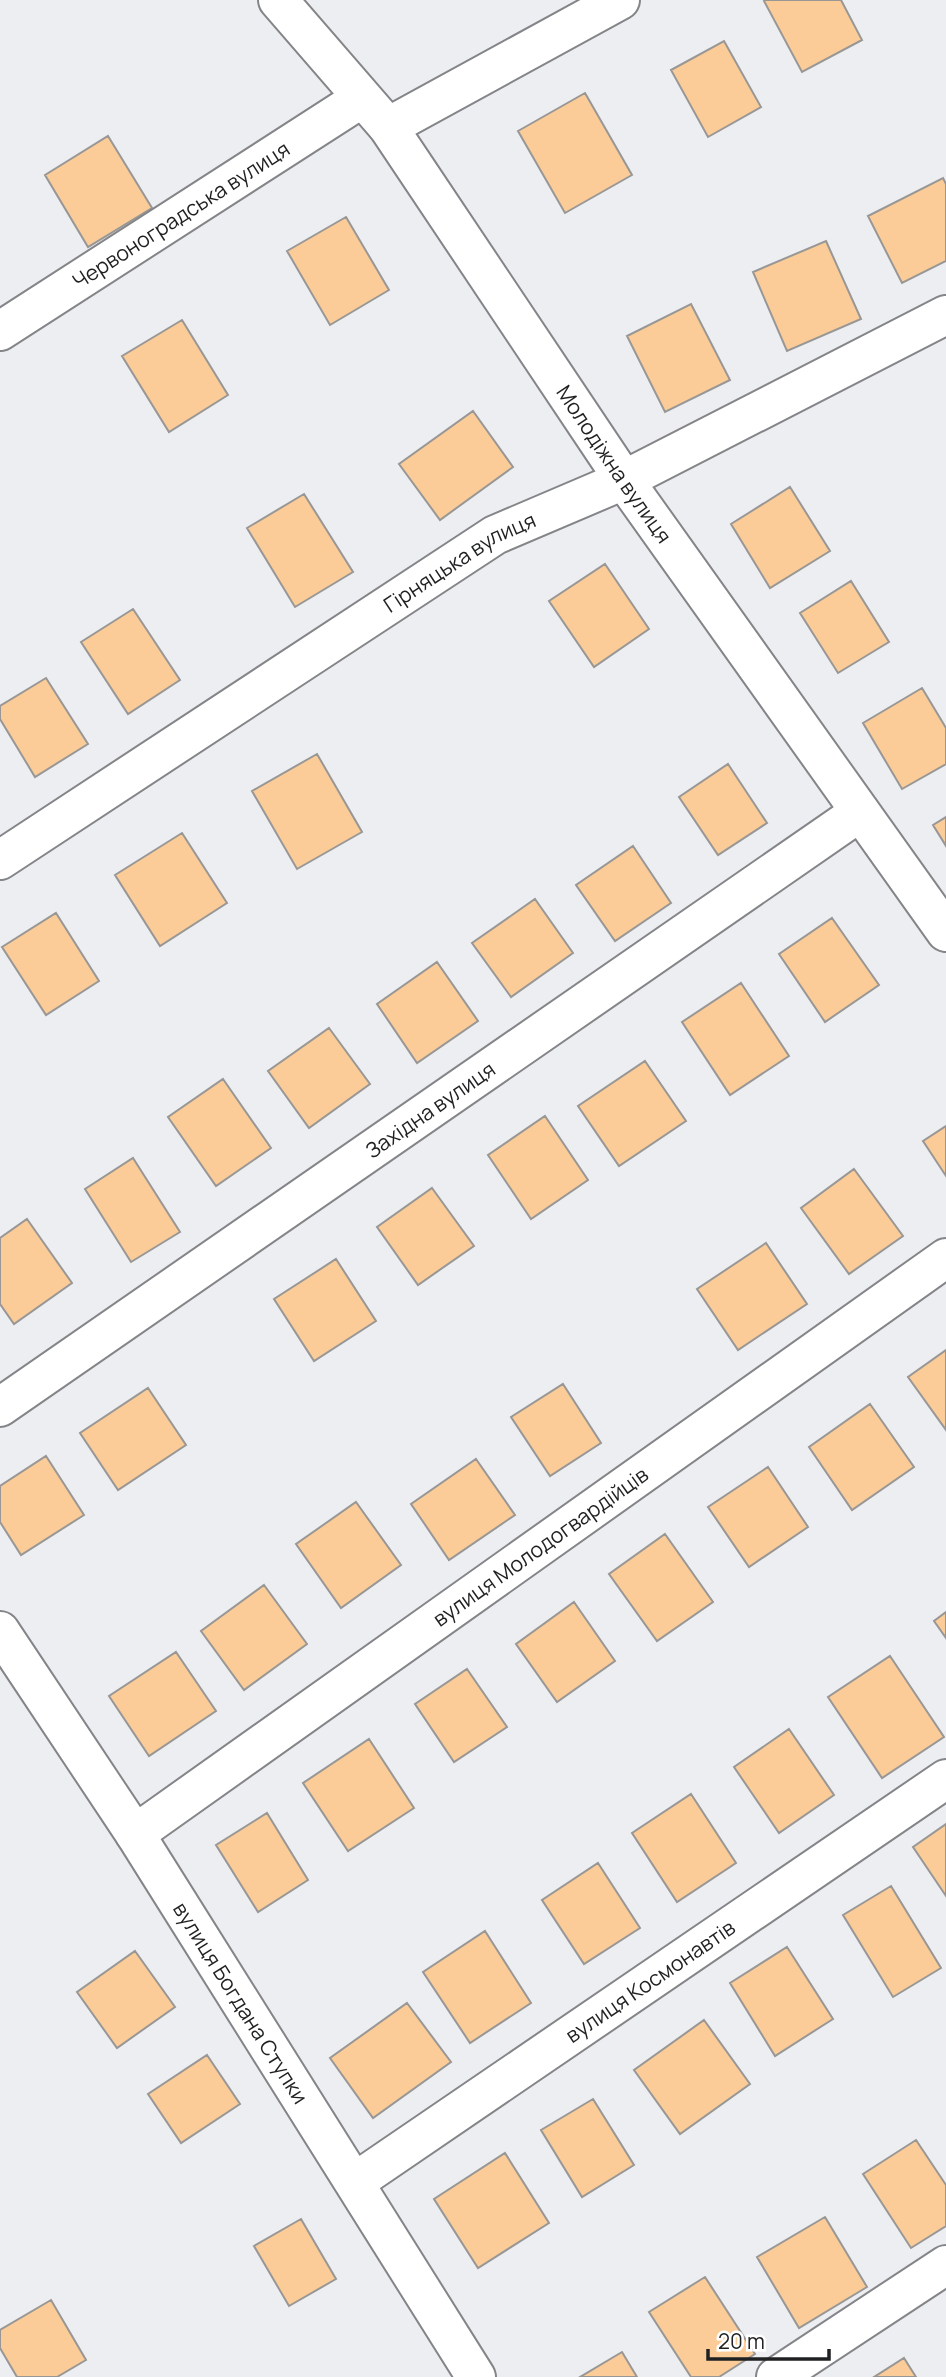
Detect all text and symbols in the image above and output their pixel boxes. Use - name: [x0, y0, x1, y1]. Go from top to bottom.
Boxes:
- street label: Червоноградська вулиця: [67, 134, 295, 295]
- street label: Молодіжна вулиця: [550, 380, 678, 549]
- street label: Гірняцька вулиця: [378, 505, 540, 619]
- street label: Західна вулиця: [360, 1055, 500, 1164]
- street label: вулиця Молодогвардійців: [427, 1460, 653, 1632]
- street label: вулиця Богдана Ступки: [167, 1897, 315, 2109]
- street label: вулиця Космонавтів: [560, 1913, 740, 2049]
- scale bar: [708, 2318, 829, 2362]
- text: 20 m: [718, 2327, 765, 2355]

